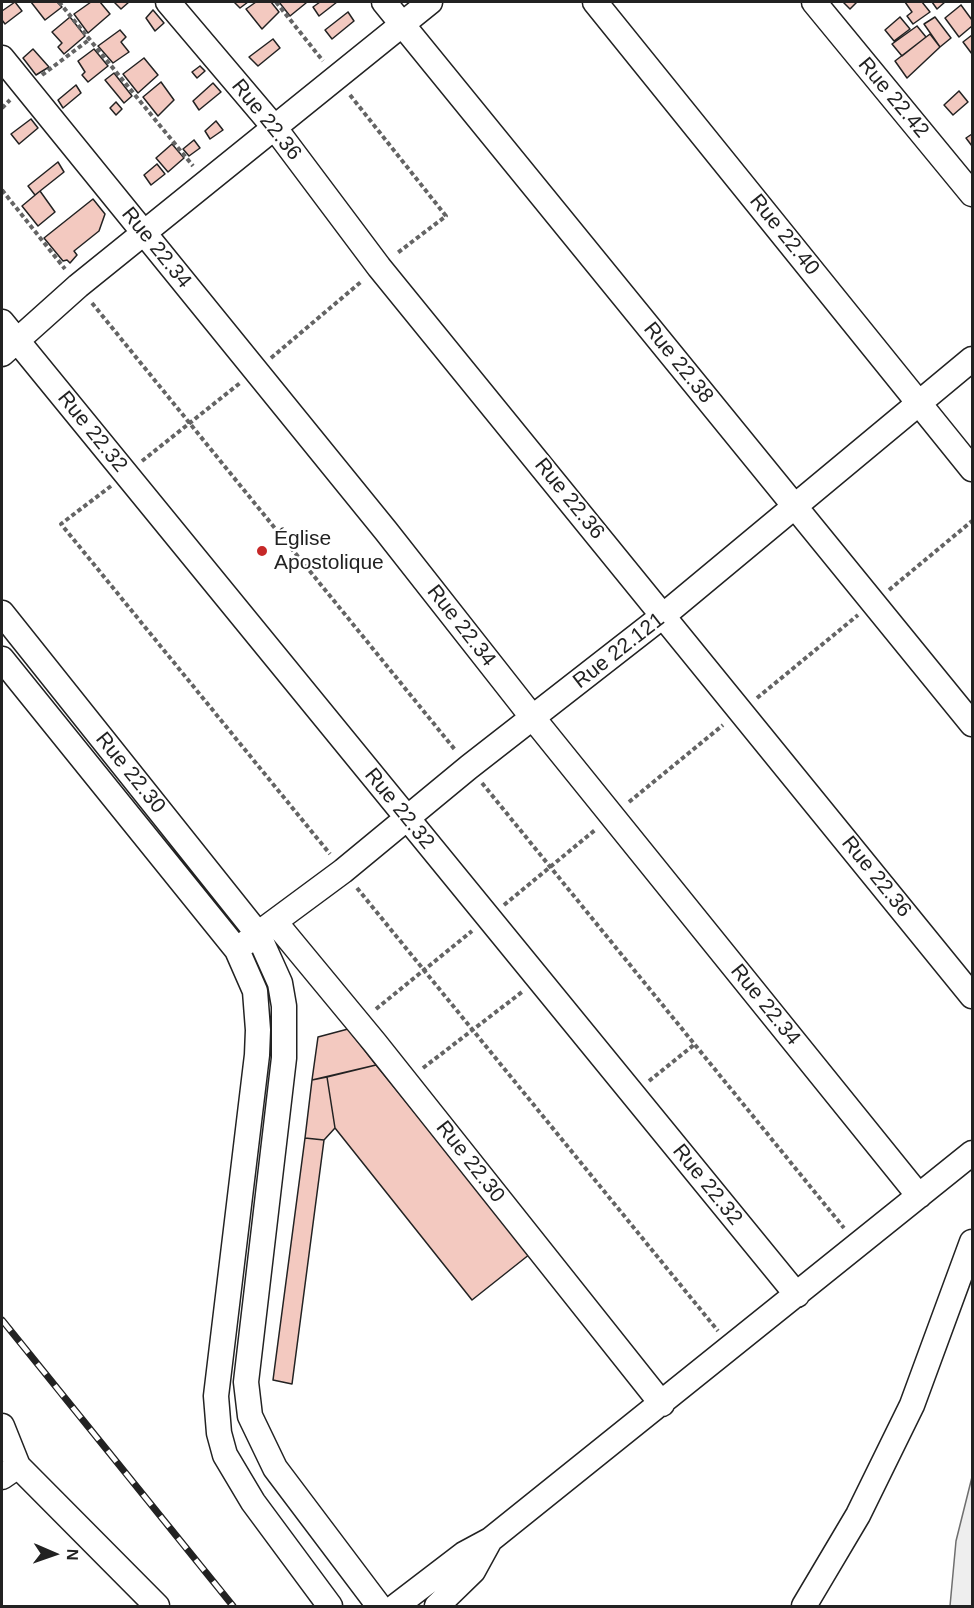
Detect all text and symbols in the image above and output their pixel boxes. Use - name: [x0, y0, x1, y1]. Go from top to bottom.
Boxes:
- street label: Rue 22.42: [852, 53, 934, 143]
- street label: Rue 22.36: [226, 74, 306, 166]
- street label: Rue 22.40: [744, 189, 824, 281]
- street label: Rue 22.34: [116, 202, 196, 294]
- street label: Rue 22.38: [638, 317, 718, 409]
- street label: Rue 22.32: [52, 386, 132, 478]
- street label: Rue 22.36: [529, 453, 609, 545]
- place label: Église Apostolique: [274, 526, 384, 576]
- marker: Église Apostolique: [255, 544, 269, 558]
- street label: Rue 22.34: [421, 580, 501, 672]
- street label: Rue 22.121: [568, 608, 670, 694]
- street label: Rue 22.30: [90, 727, 170, 819]
- street label: Rue 22.32: [359, 763, 439, 855]
- street label: Rue 22.36: [836, 831, 916, 923]
- street label: Rue 22.34: [725, 959, 805, 1051]
- street label: Rue 22.30: [430, 1116, 510, 1208]
- street label: Rue 22.32: [667, 1139, 747, 1231]
- north arrow: [24, 1524, 84, 1584]
- text: N: [64, 1549, 81, 1561]

